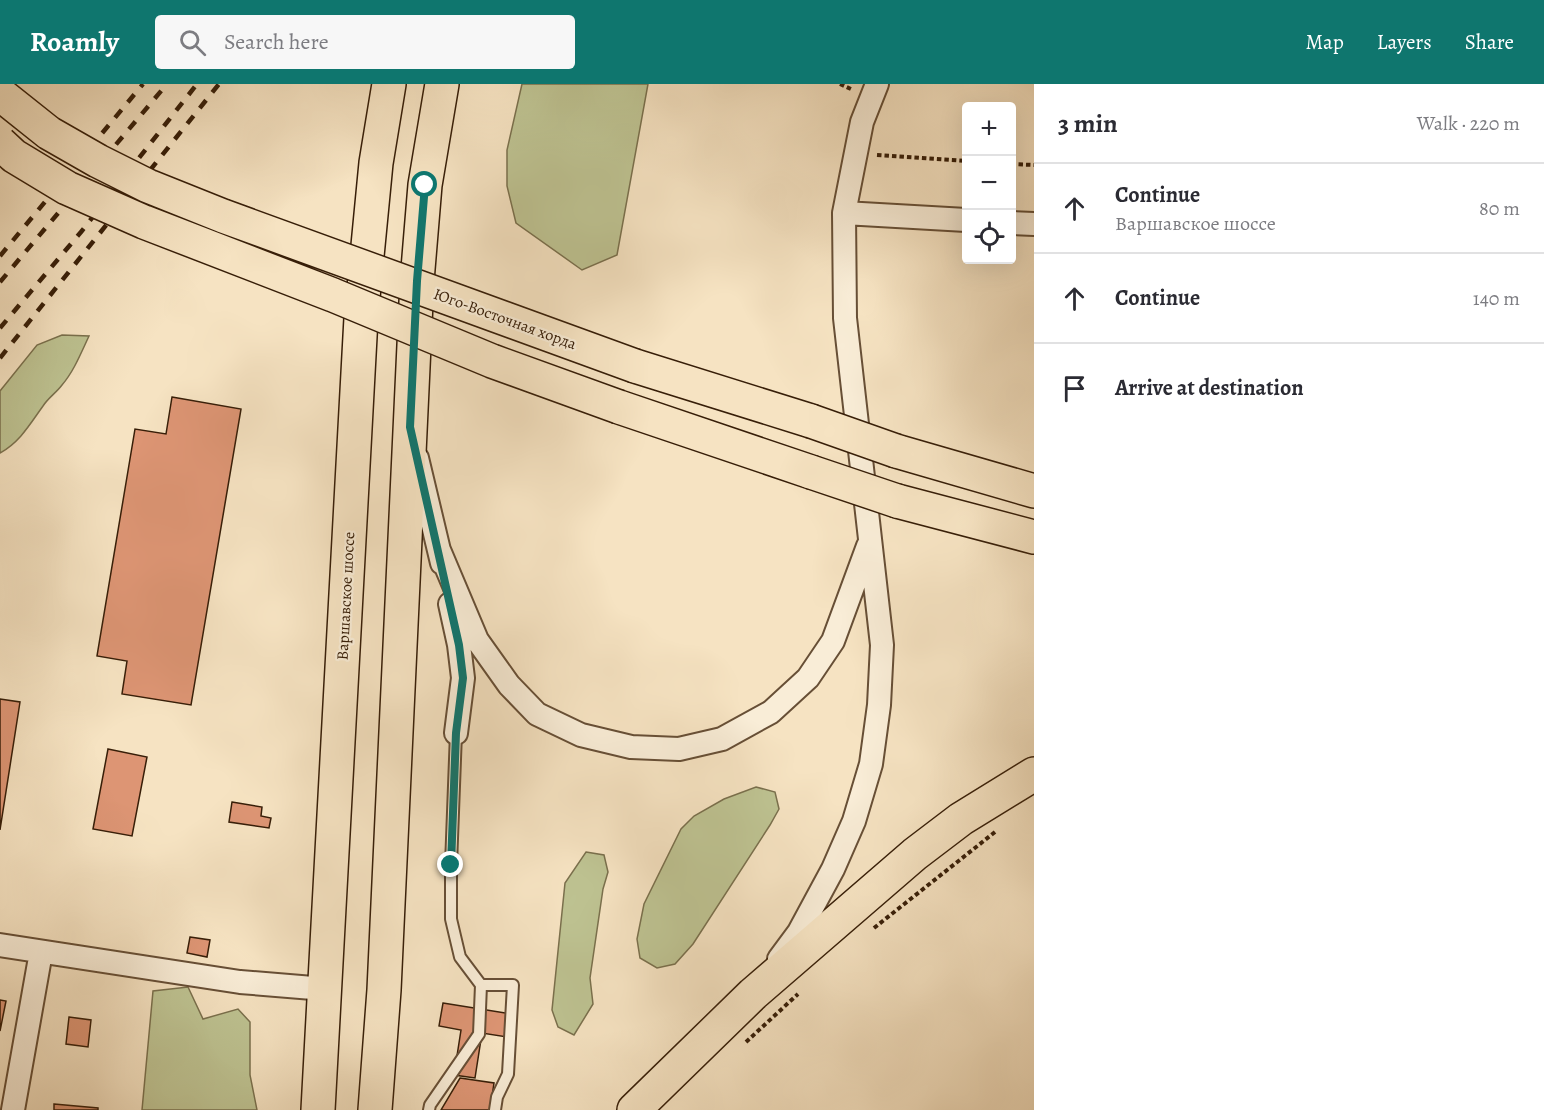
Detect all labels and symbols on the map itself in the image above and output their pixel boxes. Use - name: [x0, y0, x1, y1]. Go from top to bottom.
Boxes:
- route start: [411, 171, 437, 197]
- street label: Юго-Восточная хорда: [431, 283, 580, 355]
- street label: Варшавское шоссе: [332, 531, 360, 661]
- route end: [437, 851, 463, 877]

